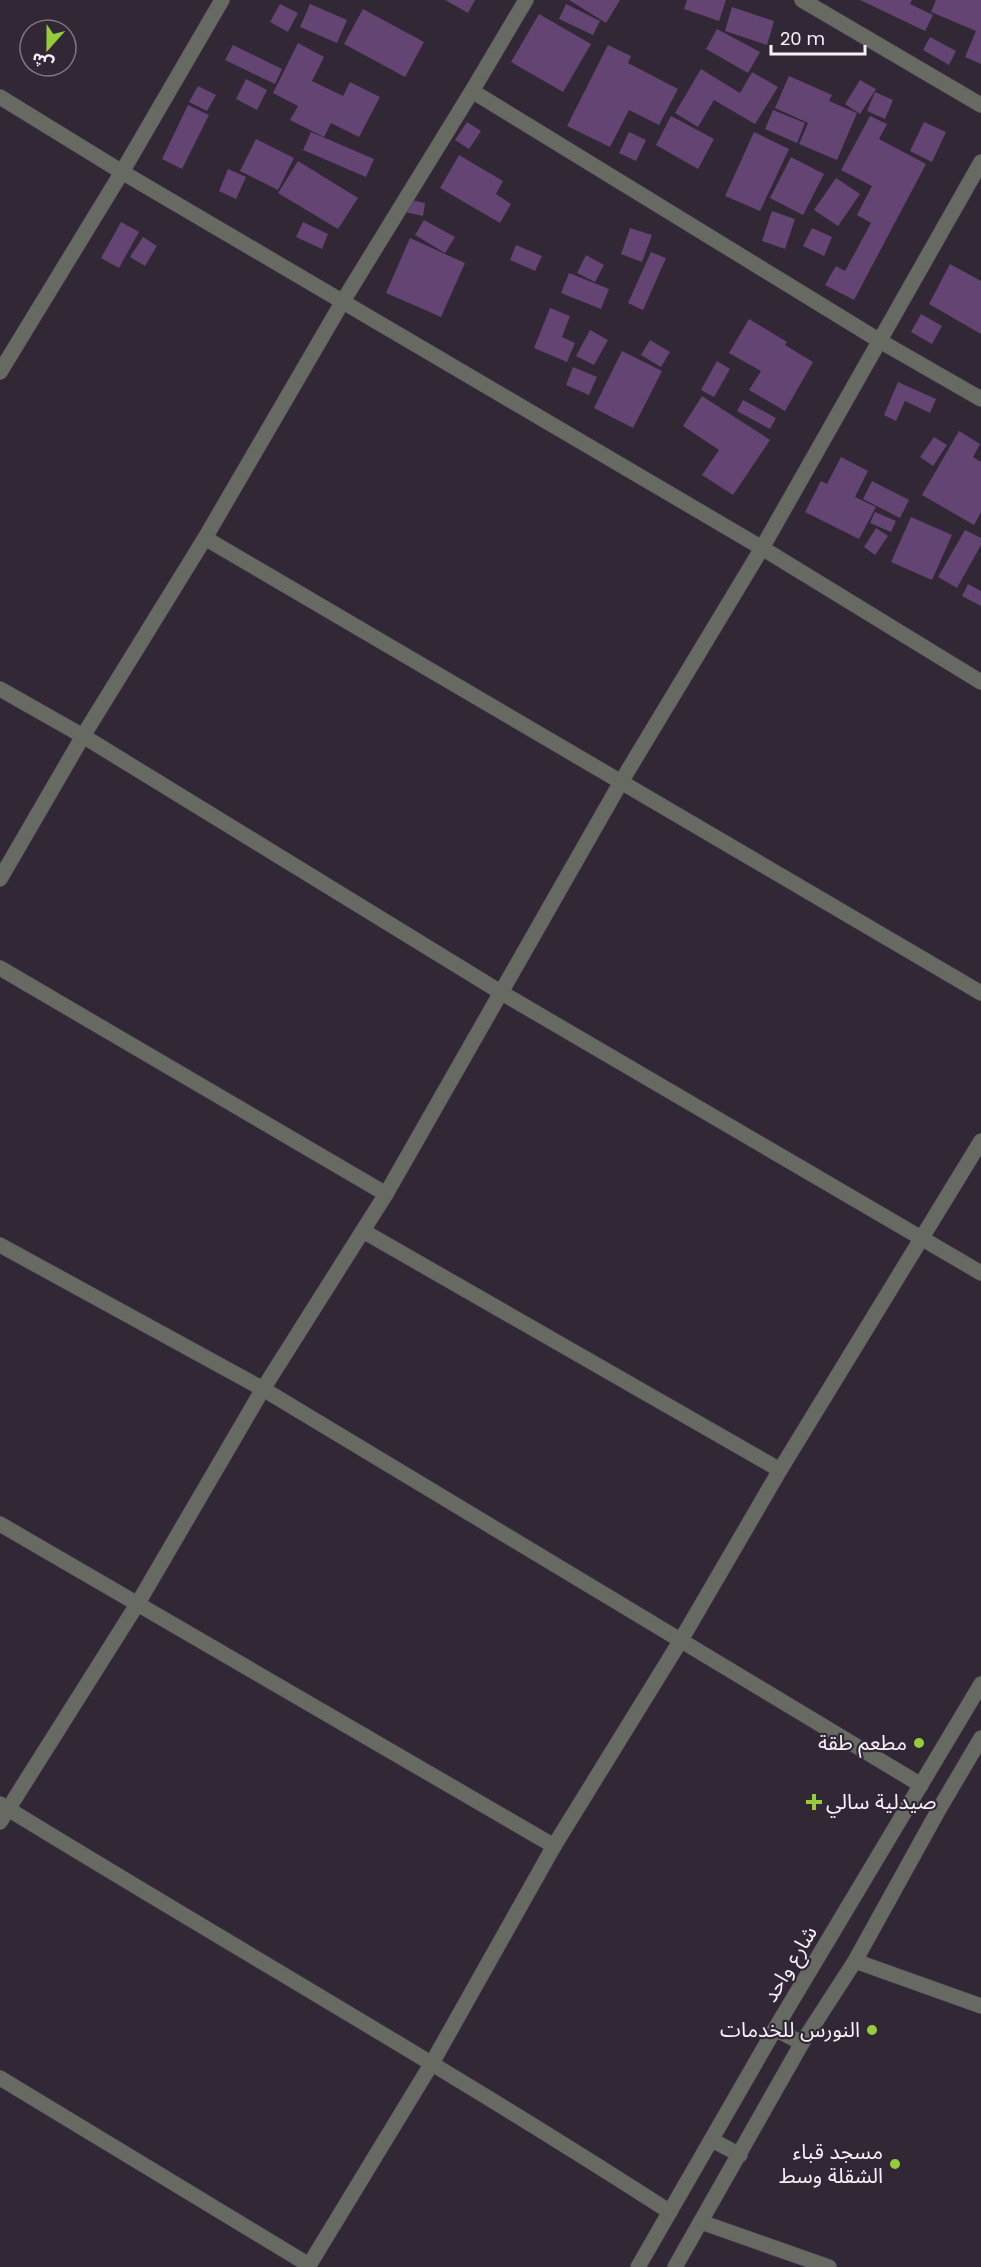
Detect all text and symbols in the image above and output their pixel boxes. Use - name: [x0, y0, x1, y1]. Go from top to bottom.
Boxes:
- north arrow: [18, 18, 78, 78]
- scale bar: [771, 18, 866, 56]
- text: 20 m: [780, 26, 825, 51]
- text: ش: [28, 47, 57, 76]
- place label: مطعم طقة: [818, 1728, 907, 1758]
- marker: مطعم طقة: [912, 1736, 926, 1750]
- place label: صيدلية سالي: [826, 1787, 937, 1818]
- marker: صيدلية سالي: [807, 1795, 821, 1809]
- street label: شارع واحد: [755, 1920, 825, 2008]
- place label: النورس للخدمات: [720, 2015, 860, 2044]
- marker: النورس للخدمات: [865, 2023, 879, 2037]
- place label: مسجد قباء الشقلة وسط: [779, 2137, 883, 2190]
- marker: مسجد قباء الشقلة وسط: [888, 2157, 902, 2171]

